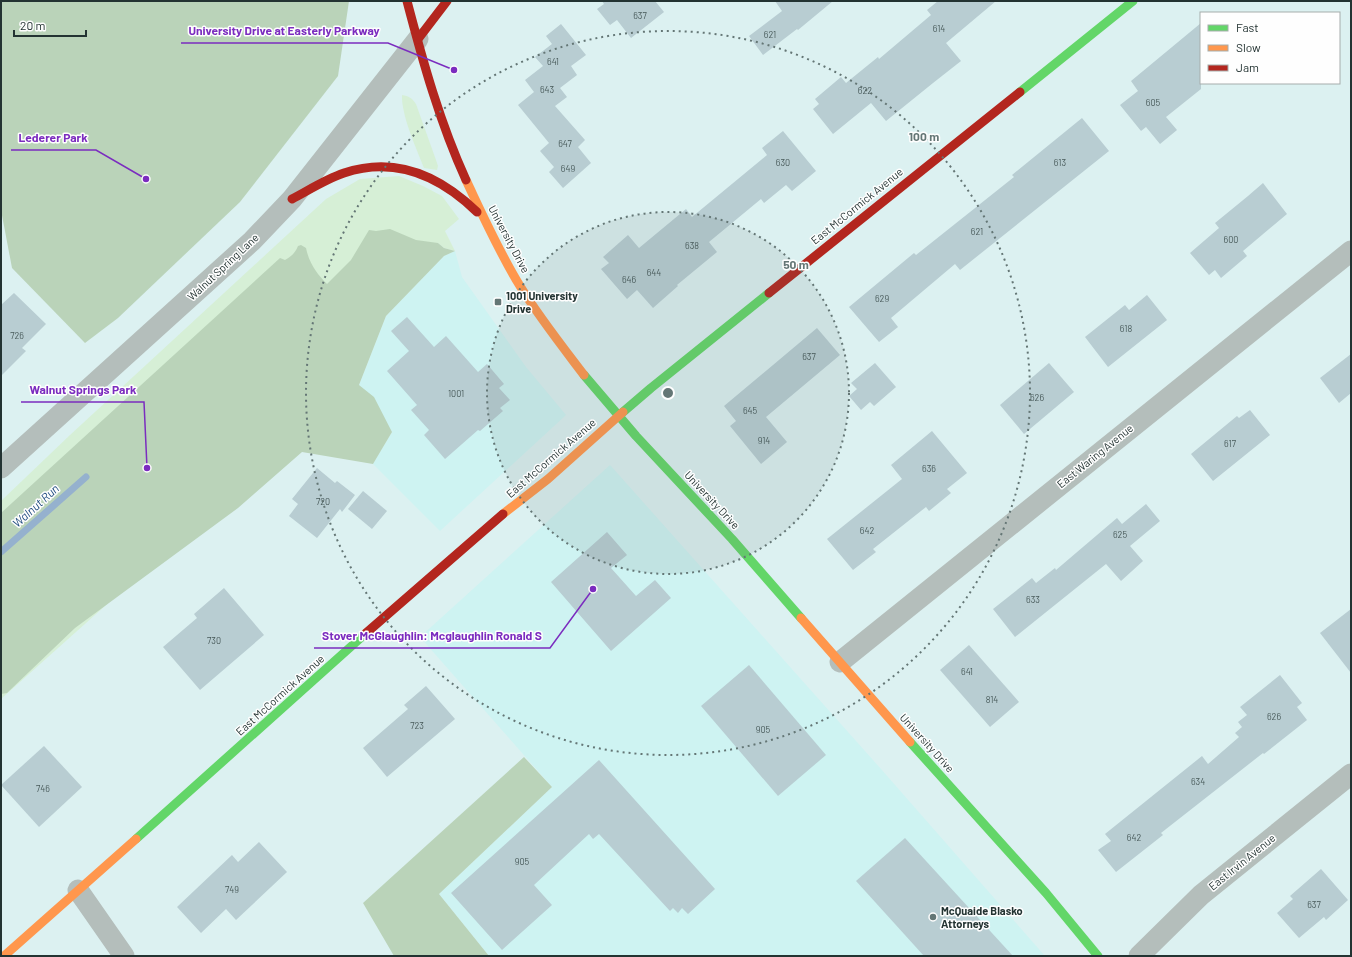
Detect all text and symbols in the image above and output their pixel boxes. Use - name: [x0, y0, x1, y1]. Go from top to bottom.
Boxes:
- house number: 637: [633, 10, 648, 21]
- scale bar: [14, 12, 86, 38]
- legend: [1200, 12, 1340, 84]
- text: 20 m: [20, 18, 46, 32]
- callout: University Drive at Easterly Parkway: [181, 19, 388, 43]
- text: Fast: [1236, 20, 1259, 34]
- text: University Drive at Easterly Parkway: [188, 23, 380, 37]
- house number: 614: [933, 23, 945, 34]
- house number: 621: [764, 29, 776, 40]
- text: Slow: [1236, 40, 1261, 54]
- house number: 641: [547, 56, 559, 67]
- text: Jam: [1236, 60, 1259, 74]
- house number: 643: [540, 84, 554, 95]
- house number: 622: [858, 85, 872, 96]
- house number: 605: [1146, 97, 1161, 108]
- callout: Lederer Park: [11, 126, 96, 150]
- text: 100 m: [909, 129, 939, 143]
- text: Lederer Park: [18, 130, 88, 144]
- house number: 647: [558, 138, 573, 149]
- house number: 630: [776, 157, 790, 168]
- house number: 613: [1054, 157, 1066, 168]
- house number: 649: [561, 163, 575, 174]
- street label: East McCormick Avenue: [808, 165, 905, 247]
- street label: University Drive: [486, 203, 533, 275]
- house number: 621: [971, 226, 983, 237]
- street label: Walnut Spring Lane: [185, 230, 261, 303]
- house number: 600: [1224, 234, 1238, 245]
- house number: 638: [685, 240, 699, 251]
- text: 50 m: [783, 257, 809, 271]
- house number: 644: [647, 267, 661, 278]
- house number: 646: [622, 274, 636, 285]
- place label: 1001 University Drive: [506, 289, 578, 315]
- house number: 629: [875, 293, 889, 304]
- marker: 1001 University Drive: [493, 297, 503, 307]
- house number: 618: [1120, 323, 1132, 334]
- house number: 726: [10, 330, 24, 341]
- house number: 637: [802, 351, 817, 362]
- callout: Walnut Springs Park: [21, 378, 144, 402]
- text: Walnut Springs Park: [30, 382, 137, 396]
- centre of rings: [661, 386, 675, 400]
- house number: 1001: [448, 388, 464, 399]
- house number: 626: [1030, 392, 1044, 403]
- house number: 645: [743, 405, 757, 416]
- street label: East McCormick Avenue: [503, 415, 598, 500]
- street label: East Waring Avenue: [1054, 421, 1136, 490]
- house number: 914: [758, 435, 770, 446]
- house number: 617: [1224, 438, 1237, 449]
- house number: 636: [922, 463, 936, 474]
- street label: University Drive: [682, 468, 743, 531]
- water label: Walnut Run: [9, 481, 61, 530]
- house number: 720: [316, 496, 330, 507]
- house number: 642: [860, 525, 874, 536]
- house number: 625: [1113, 529, 1127, 540]
- house number: 633: [1026, 594, 1040, 605]
- callout: Stover McGlaughlin: Mcglaughlin Ronald S: [314, 624, 550, 648]
- text: Stover McGlaughlin: Mcglaughlin Ronald S: [322, 628, 542, 642]
- house number: 730: [207, 635, 221, 646]
- street label: East McCormick Avenue: [233, 651, 327, 738]
- house number: 641: [961, 666, 973, 677]
- house number: 814: [986, 694, 998, 705]
- street label: University Drive: [898, 711, 957, 775]
- house number: 626: [1267, 711, 1281, 722]
- house number: 723: [410, 720, 424, 731]
- house number: 905: [756, 724, 771, 735]
- house number: 634: [1191, 776, 1205, 787]
- house number: 746: [36, 783, 50, 794]
- street label: East Irvin Avenue: [1206, 831, 1278, 892]
- house number: 642: [1127, 832, 1141, 843]
- house number: 905: [515, 856, 530, 867]
- house number: 749: [225, 884, 239, 895]
- house number: 637: [1307, 899, 1322, 910]
- place label: McQuaide Blasko Attorneys: [941, 904, 1023, 930]
- marker: McQuaide Blasko Attorneys: [928, 912, 938, 922]

